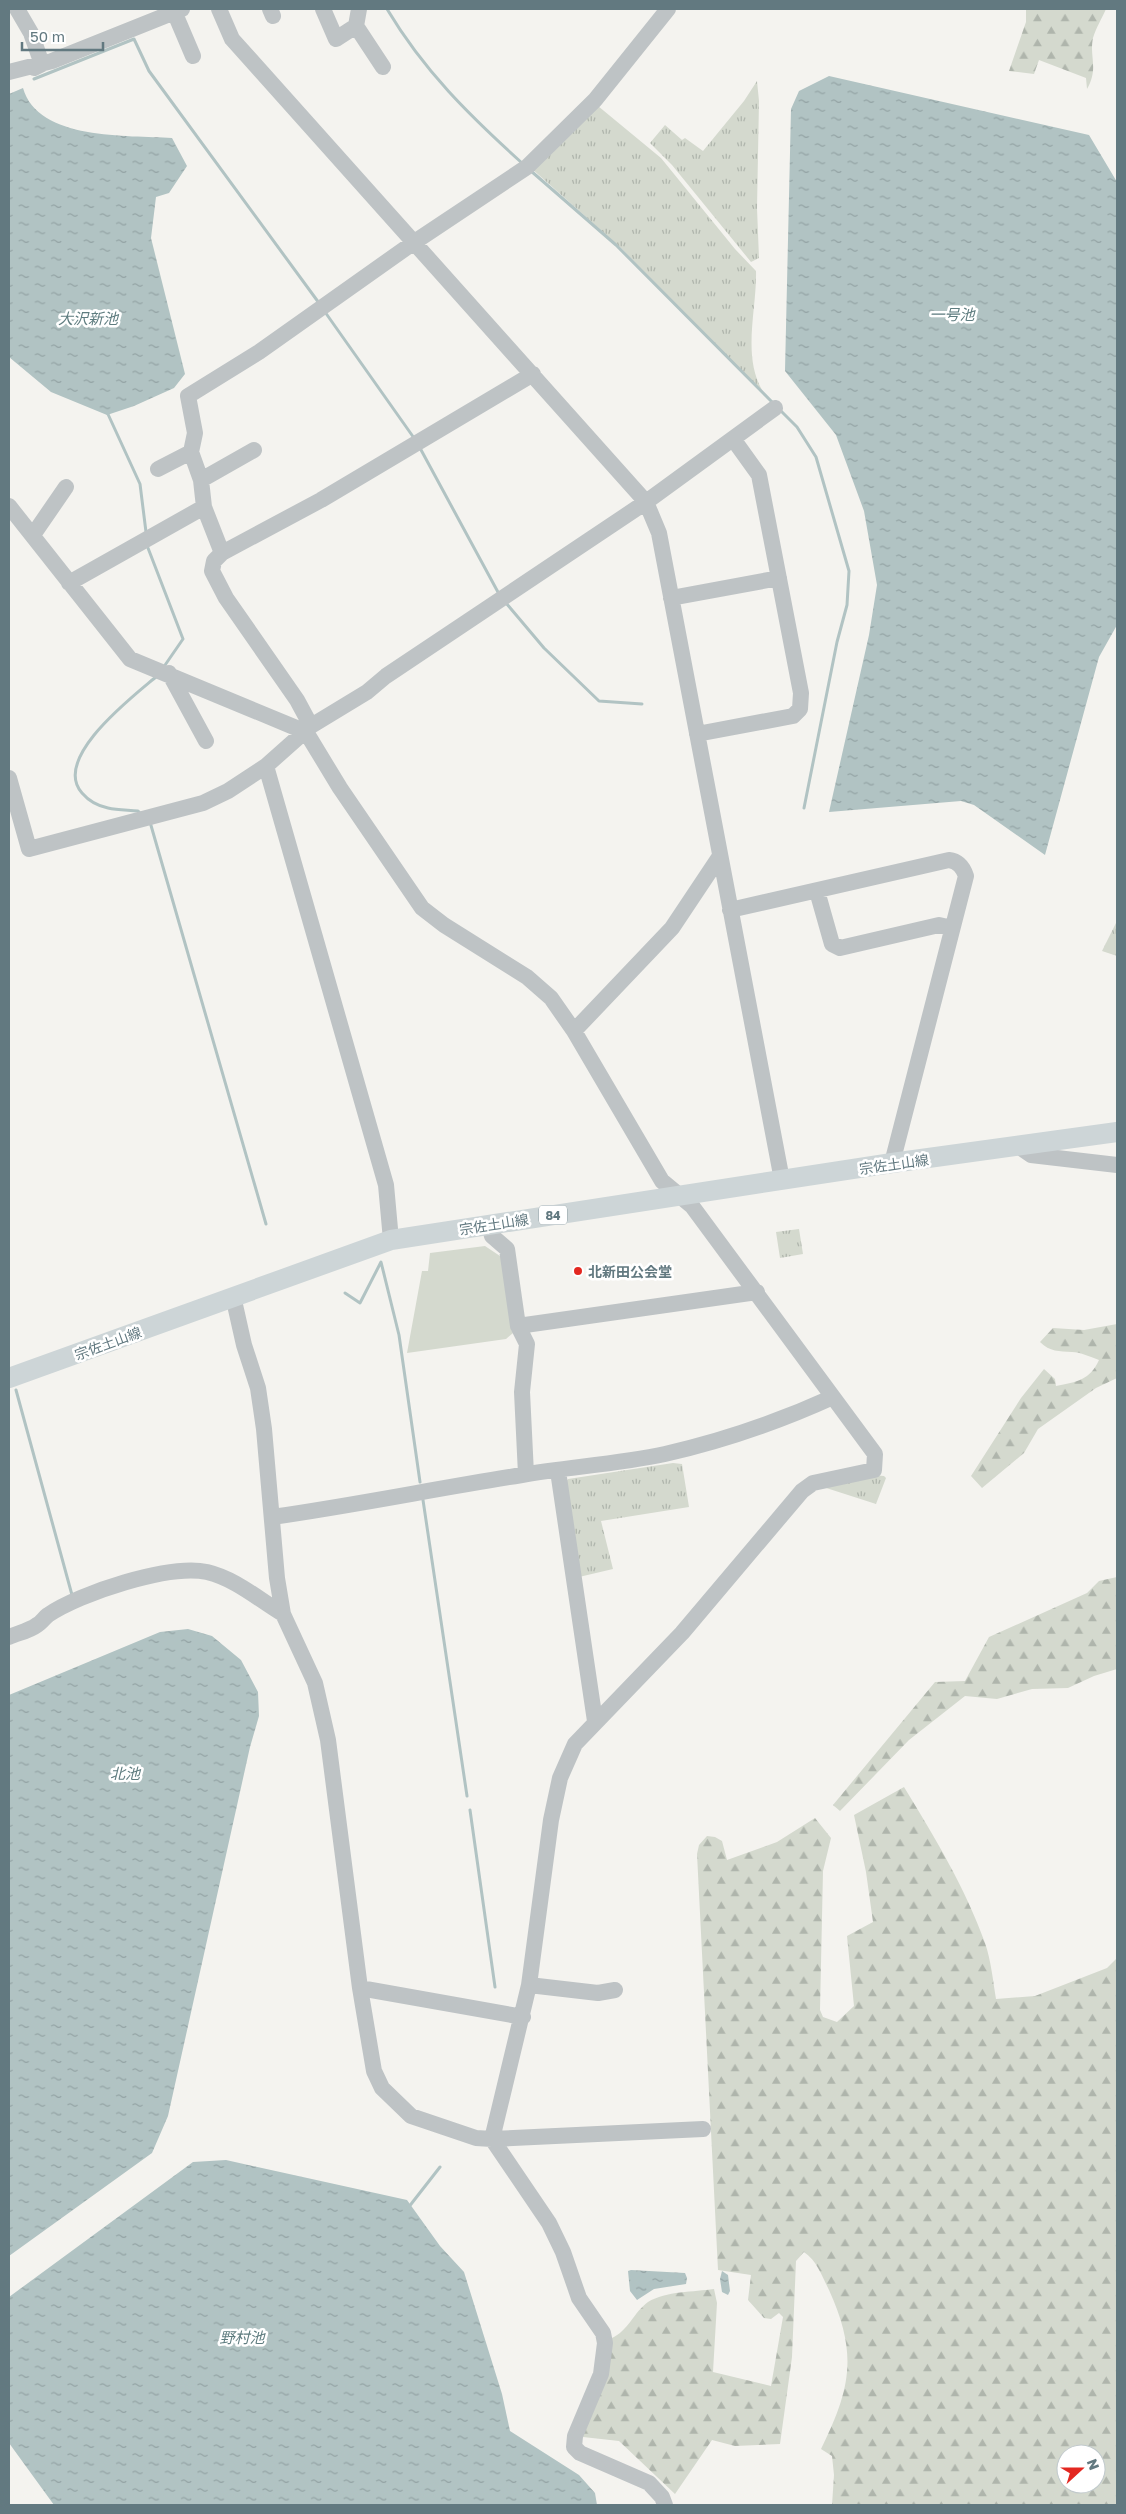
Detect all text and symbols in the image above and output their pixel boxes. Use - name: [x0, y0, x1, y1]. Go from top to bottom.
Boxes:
- scale bar: [22, 20, 104, 52]
- text: 50 m: [30, 27, 65, 45]
- water label: 一号池: [929, 305, 976, 323]
- water label: 大沢新池: [58, 309, 120, 327]
- street label: 宗佐土山線: [858, 1151, 930, 1177]
- road number: 84: [539, 1206, 567, 1224]
- street label: 宗佐土山線: [458, 1210, 530, 1238]
- place label: 北新田公会堂: [588, 1263, 672, 1280]
- marker: 北新田公会堂: [572, 1265, 584, 1277]
- street label: 宗佐土山線: [72, 1323, 144, 1363]
- water label: 北池: [110, 1764, 142, 1782]
- water label: 野村池: [219, 2328, 266, 2346]
- north arrow: [1056, 2444, 1106, 2494]
- text: N: [1084, 2456, 1103, 2472]

